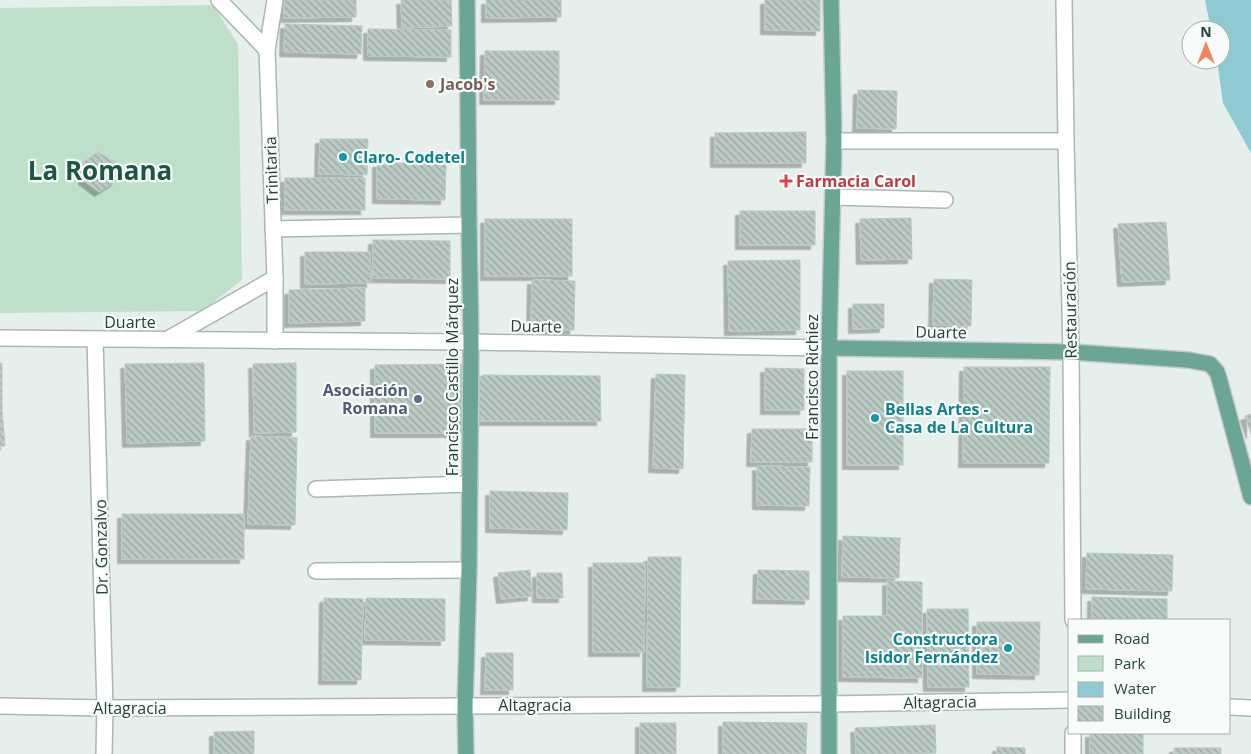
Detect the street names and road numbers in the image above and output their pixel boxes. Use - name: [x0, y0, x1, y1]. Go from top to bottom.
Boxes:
- street label: Trinitaria: [259, 136, 283, 204]
- street label: Restauración: [1058, 261, 1082, 359]
- street label: Francisco Castillo Márquez: [441, 278, 463, 476]
- street label: Duarte: [104, 311, 156, 333]
- street label: Francisco Richiez: [801, 314, 823, 440]
- street label: Duarte: [510, 315, 562, 337]
- street label: Duarte: [915, 321, 967, 343]
- street label: Dr. Gonzalvo: [89, 499, 113, 595]
- street label: Altagracia: [903, 690, 977, 714]
- street label: Altagracia: [498, 694, 572, 716]
- street label: Altagracia: [93, 697, 167, 719]

